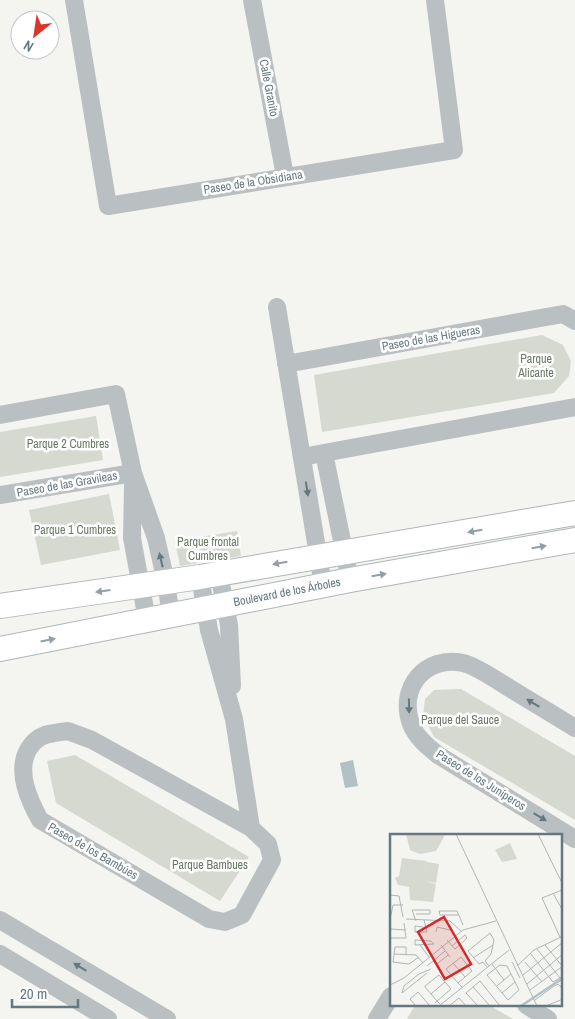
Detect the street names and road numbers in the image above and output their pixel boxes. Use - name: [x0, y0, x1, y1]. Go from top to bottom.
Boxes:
- street label: Calle Granito: [256, 58, 282, 118]
- street label: Paseo de la Obsidiana: [202, 166, 304, 198]
- street label: Paseo de las Higueras: [381, 321, 481, 355]
- street label: Paseo de las Gravileas: [16, 467, 119, 501]
- street label: Boulevard de los Árboles: [232, 574, 342, 610]
- street label: Paseo de los Juníperos: [433, 746, 529, 814]
- street label: Paseo de los Bambúes: [45, 819, 141, 883]

